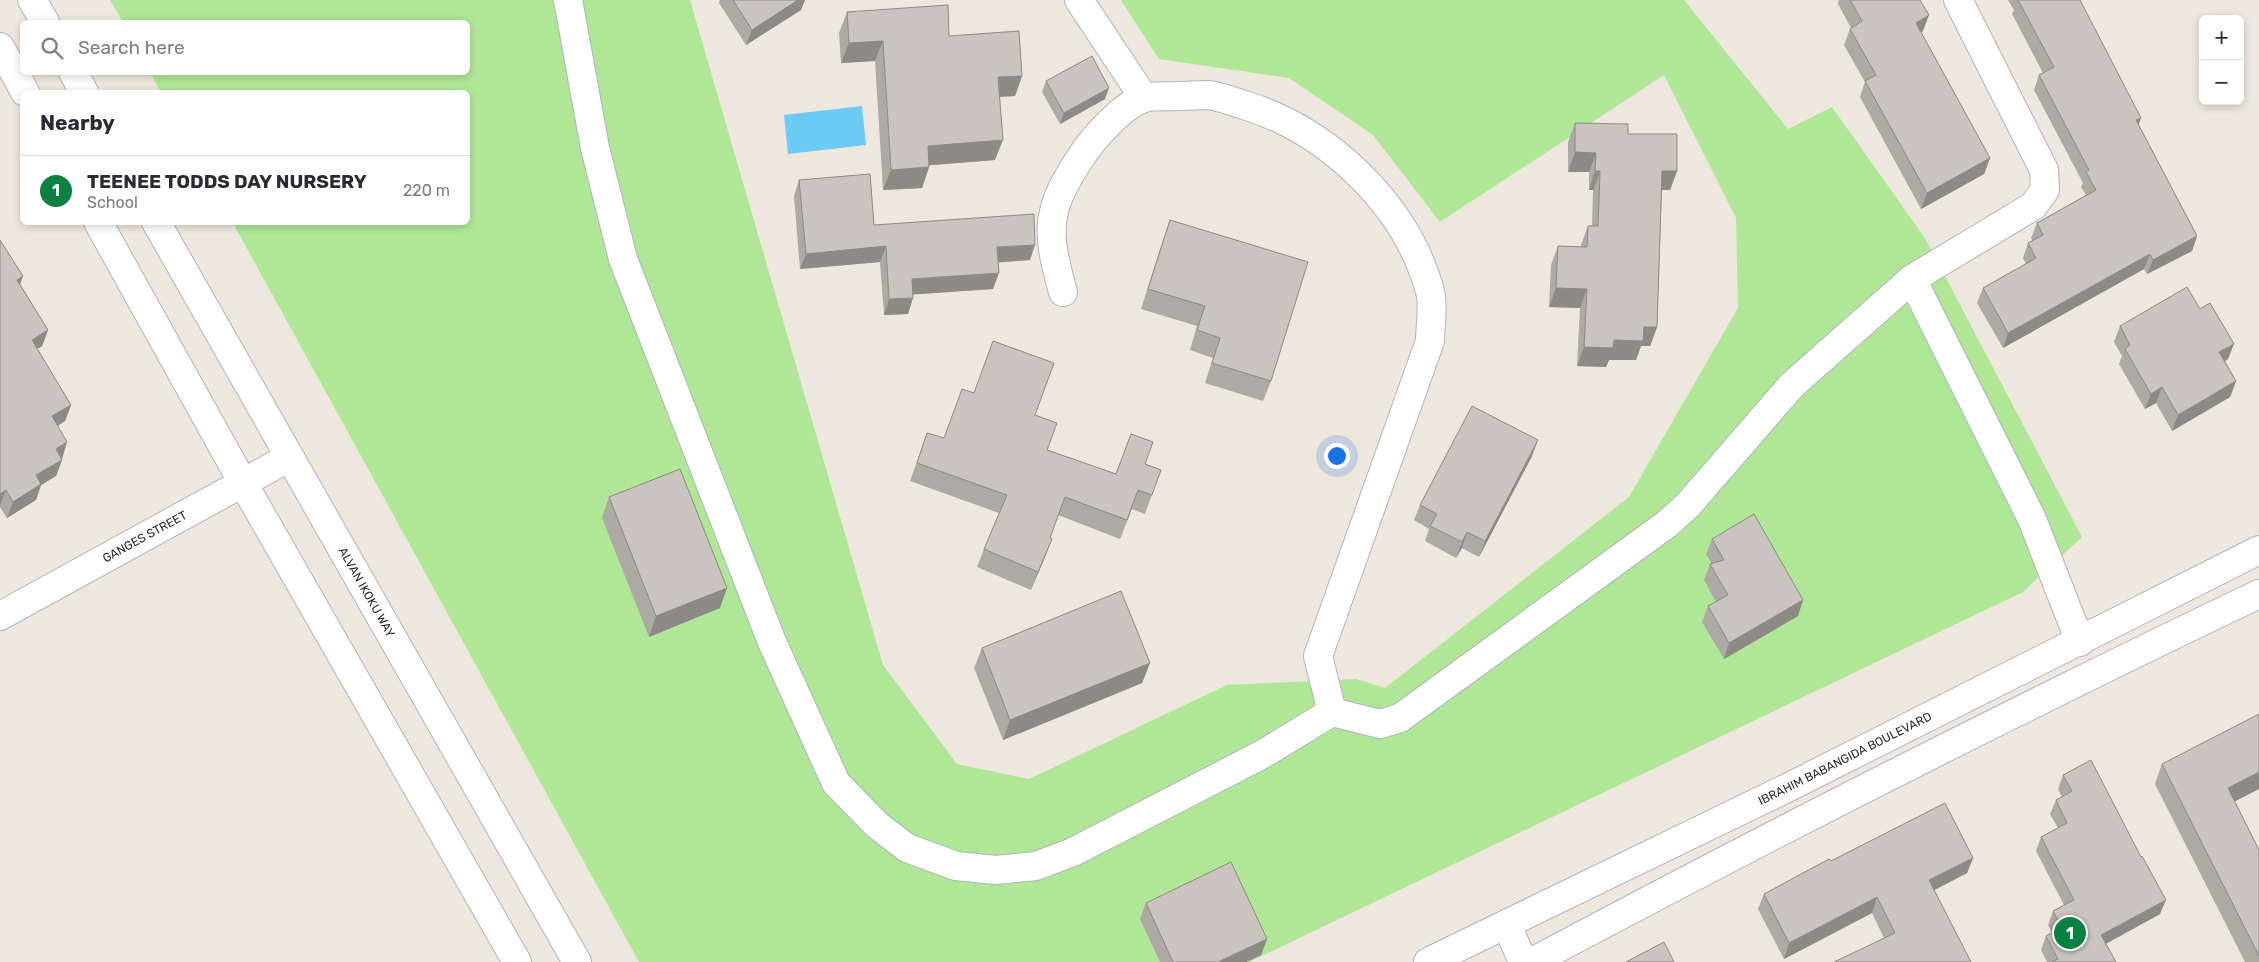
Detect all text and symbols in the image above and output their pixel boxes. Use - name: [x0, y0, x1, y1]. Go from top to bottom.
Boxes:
- map controls: [2199, 15, 2244, 105]
- button: +: [2199, 15, 2244, 60]
- search box: [20, 20, 470, 75]
- icon: search: [38, 34, 66, 62]
- text: Search here: [78, 36, 185, 59]
- button: −: [2199, 60, 2244, 105]
- text: Nearby: [40, 110, 115, 135]
- text: TEENEE TODDS DAY NURSERY: [87, 170, 367, 193]
- text: 1: [52, 181, 60, 200]
- text: 220 m: [403, 181, 450, 200]
- text: School: [87, 193, 138, 212]
- your location: [1324, 443, 1350, 469]
- street label: GANGES STREET: [100, 508, 189, 565]
- street label: ALVAN IKOKU WAY: [336, 545, 398, 640]
- street label: IBRAHIM BABANGIDA BOULEVARD: [1756, 709, 1934, 808]
- pin: 1: [2054, 914, 2086, 952]

